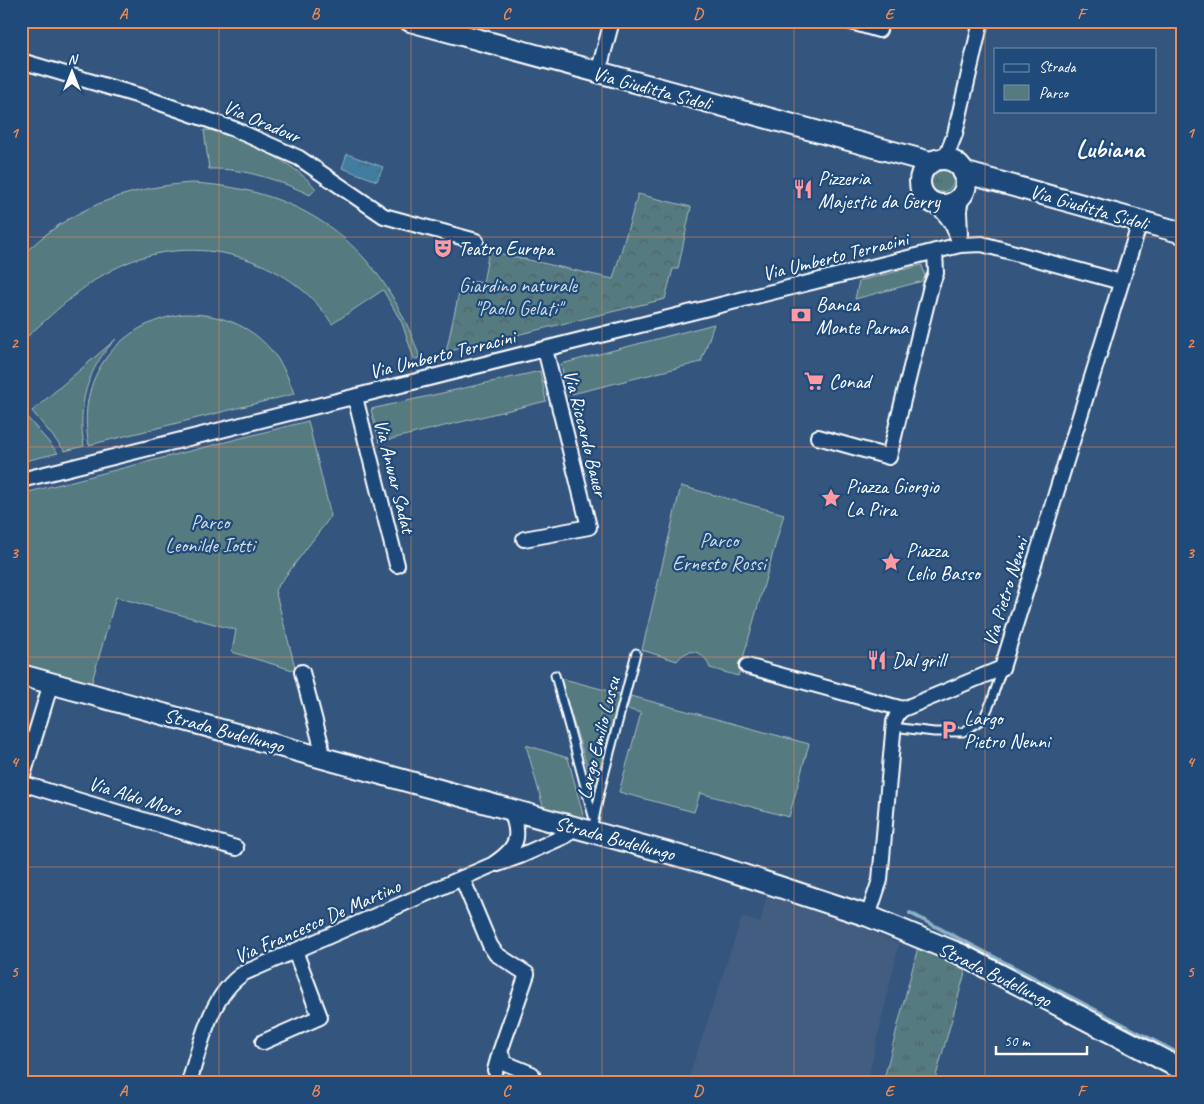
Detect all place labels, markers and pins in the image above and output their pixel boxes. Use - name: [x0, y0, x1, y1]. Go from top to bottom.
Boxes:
- place label: Pizzeria Majestic da Gerry: [818, 166, 941, 214]
- restaurant icon: Pizzeria Majestic da Gerry: [792, 178, 814, 200]
- place label: Teatro Europa: [458, 236, 555, 261]
- theatre icon: Teatro Europa: [432, 237, 454, 259]
- place label: Banca Monte Parma: [816, 292, 909, 340]
- bank icon: Banca Monte Parma: [790, 304, 812, 326]
- place label: Conad: [829, 369, 874, 394]
- supermarket icon: Conad: [803, 370, 825, 392]
- place label: Piazza Giorgio La Pira: [846, 474, 940, 522]
- place icon: Piazza Giorgio La Pira: [820, 487, 842, 509]
- place label: Piazza Lelio Basso: [906, 538, 982, 586]
- place icon: Piazza Lelio Basso: [880, 551, 902, 573]
- place label: Dal grill: [892, 648, 949, 673]
- restaurant icon: Dal grill: [866, 649, 888, 671]
- place label: Largo Pietro Nenni: [964, 706, 1052, 754]
- parking icon: Largo Pietro Nenni: [938, 719, 960, 741]

